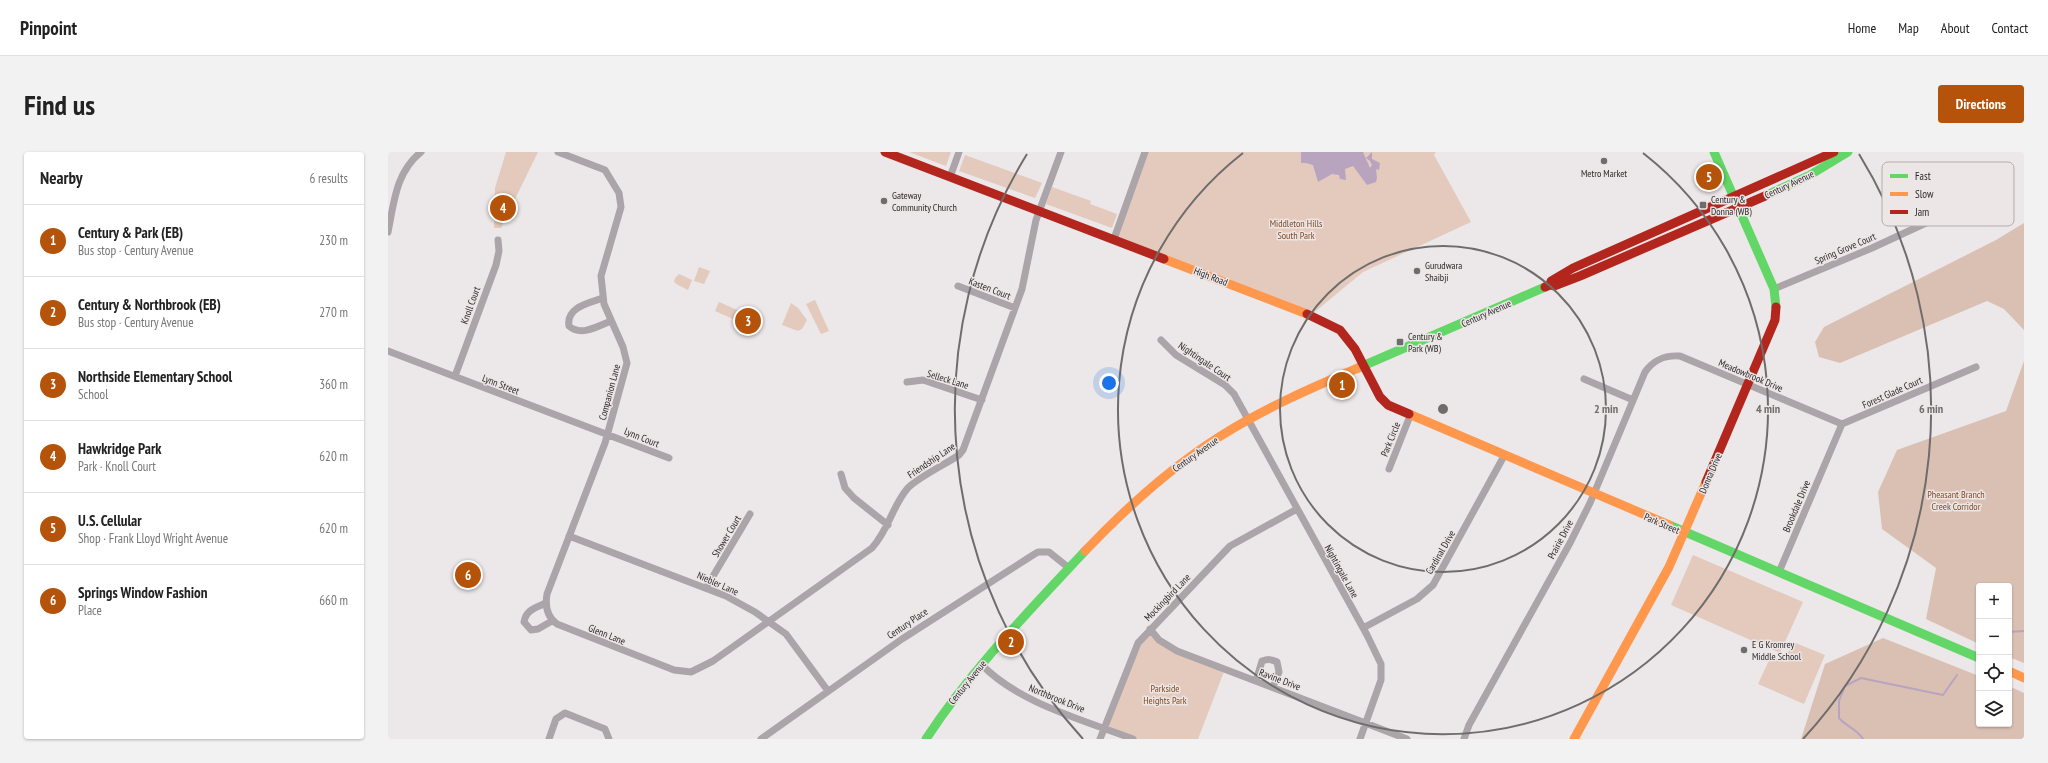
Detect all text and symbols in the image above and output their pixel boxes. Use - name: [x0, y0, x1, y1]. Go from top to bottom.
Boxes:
- text: Pinpoint: [20, 16, 77, 40]
- text: Home: [1848, 19, 1876, 37]
- text: Map: [1898, 19, 1919, 37]
- text: About: [1941, 19, 1970, 37]
- text: Contact: [1992, 19, 2028, 37]
- button: Directions: [1938, 85, 2024, 123]
- text: Find us: [24, 86, 95, 123]
- marker: Metro Market: [1599, 156, 1609, 166]
- pin: 5: [1696, 162, 1722, 192]
- legend: [1882, 162, 2014, 226]
- text: Nearby: [40, 167, 83, 189]
- place label: Metro Market: [1581, 167, 1627, 180]
- street label: Century Avenue: [1762, 167, 1816, 202]
- text: Fast: [1915, 169, 1931, 183]
- text: 6 results: [309, 170, 348, 187]
- text: Slow: [1915, 187, 1934, 201]
- place label: Gateway Community Church: [892, 189, 957, 214]
- pin: 4: [490, 193, 516, 223]
- place label: Century & Donna (WB): [1711, 193, 1752, 218]
- marker: Gateway Community Church: [879, 196, 889, 206]
- marker: Century & Donna (WB): [1698, 200, 1708, 210]
- text: Jam: [1914, 205, 1929, 219]
- park label: Middleton Hills South Park: [1270, 217, 1323, 242]
- text: Century & Park (EB): [78, 223, 183, 242]
- street label: Spring Grove Court: [1813, 230, 1878, 267]
- text: 1: [50, 232, 56, 249]
- text: 230 m: [319, 232, 348, 249]
- text: Bus stop · Century Avenue: [78, 242, 194, 259]
- place label: Gurudwara Shaibji: [1425, 259, 1462, 284]
- street label: High Road: [1192, 264, 1230, 289]
- marker: Gurudwara Shaibji: [1412, 266, 1422, 276]
- street label: Kasten Court: [967, 274, 1013, 303]
- street label: Knoll Court: [458, 284, 483, 326]
- text: Century & Northbrook (EB): [78, 295, 221, 314]
- street label: Century Avenue: [1459, 297, 1513, 330]
- text: 2: [50, 304, 56, 321]
- text: 270 m: [319, 304, 348, 321]
- pin: 3: [735, 306, 761, 336]
- text: Bus stop · Century Avenue: [78, 314, 194, 331]
- place label: Century & Park (WB): [1408, 330, 1443, 355]
- marker: Century & Park (WB): [1395, 337, 1405, 347]
- street label: Nightingale Court: [1176, 339, 1234, 384]
- street label: Meadowbrook Drive: [1717, 356, 1785, 395]
- street label: Companion Lane: [596, 363, 623, 422]
- text: Northside Elementary School: [78, 367, 232, 386]
- street label: Selleck Lane: [925, 367, 970, 392]
- pin: 1: [1329, 370, 1355, 400]
- street label: Lynn Street: [480, 371, 521, 398]
- your location: [1099, 373, 1119, 393]
- street label: Forest Glade Court: [1860, 373, 1924, 411]
- text: 3: [50, 376, 56, 393]
- text: 360 m: [319, 376, 348, 393]
- text: School: [78, 386, 108, 403]
- text: 2 min: [1594, 401, 1618, 416]
- text: 4 min: [1756, 401, 1780, 416]
- text: 6 min: [1919, 401, 1943, 416]
- centre of rings: [1436, 402, 1450, 416]
- street label: Park Circle: [1378, 420, 1403, 458]
- street label: Lynn Court: [622, 425, 662, 450]
- street label: Century Avenue: [1170, 434, 1221, 475]
- text: Hawkridge Park: [78, 439, 161, 458]
- street label: Friendship Lane: [905, 440, 958, 481]
- text: 4: [50, 448, 56, 465]
- text: 620 m: [319, 448, 348, 465]
- street label: Donna Drive: [1696, 451, 1725, 495]
- text: Park · Knoll Court: [78, 458, 156, 475]
- street label: Brookdale Drive: [1780, 478, 1813, 534]
- park label: Pheasant Branch Creek Corridor: [1927, 488, 1985, 513]
- street label: Park Street: [1642, 510, 1682, 537]
- text: U.S. Cellular: [78, 511, 142, 530]
- street label: Shower Court: [709, 513, 744, 559]
- street label: Prairie Drive: [1545, 517, 1576, 561]
- text: 5: [50, 520, 56, 537]
- text: 620 m: [319, 520, 348, 537]
- street label: Cardinal Drive: [1423, 528, 1458, 577]
- text: Shop · Frank Lloyd Wright Avenue: [78, 530, 228, 547]
- street label: Nightingale Lane: [1322, 542, 1362, 600]
- pin: 6: [455, 560, 481, 590]
- street label: Niebler Lane: [695, 569, 740, 598]
- street label: Mockingbird Lane: [1141, 571, 1193, 624]
- text: Springs Window Fashion: [78, 583, 208, 602]
- map controls: [1976, 583, 2012, 727]
- button: +: [1976, 583, 2012, 619]
- text: 6: [50, 592, 56, 609]
- text: 660 m: [319, 592, 348, 609]
- text: Place: [78, 602, 102, 619]
- street label: Century Place: [884, 605, 930, 642]
- button: −: [1976, 619, 2012, 655]
- street label: Glenn Lane: [586, 621, 627, 648]
- pin: 2: [998, 627, 1024, 657]
- place label: E G Kromrey Middle School: [1752, 638, 1802, 663]
- marker: E G Kromrey Middle School: [1739, 645, 1749, 655]
- button: locate: [1976, 655, 2012, 691]
- street label: Century Avenue: [946, 658, 989, 707]
- street label: Ravine Drive: [1257, 666, 1303, 693]
- street label: Northbrook Drive: [1027, 681, 1087, 716]
- park label: Parkside Heights Park: [1143, 682, 1187, 707]
- button: layers: [1976, 691, 2012, 727]

